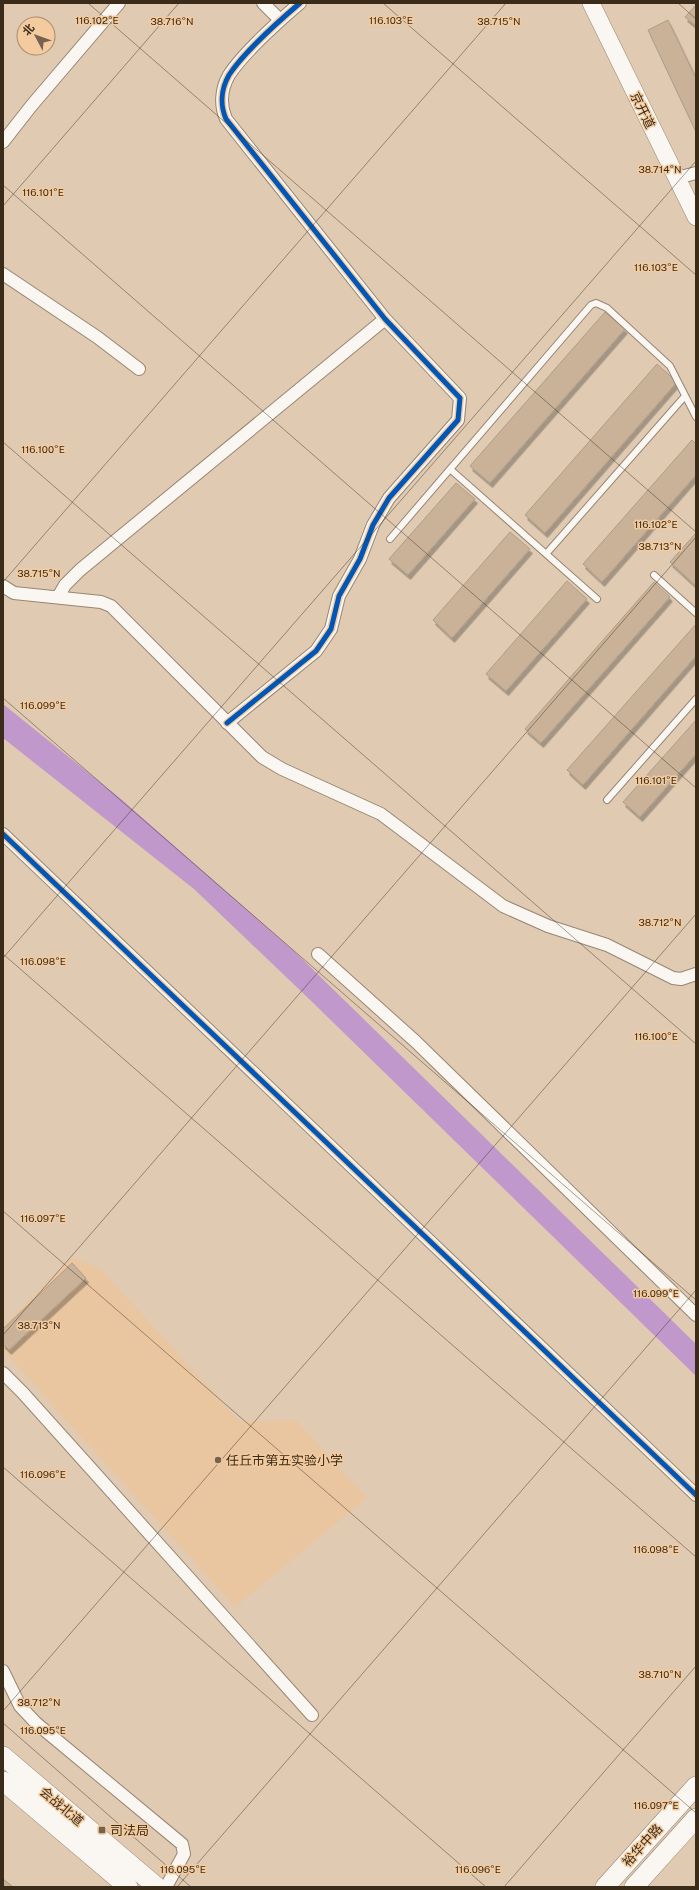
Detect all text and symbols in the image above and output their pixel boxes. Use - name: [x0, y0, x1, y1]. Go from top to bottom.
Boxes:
- text: 116.102°E: [75, 14, 119, 26]
- text: 116.103°E: [369, 14, 413, 26]
- text: 38.716°N: [150, 15, 194, 27]
- text: 38.715°N: [477, 15, 521, 27]
- north arrow: [16, 16, 56, 56]
- text: 北: [20, 21, 37, 38]
- street label: 京开道: [627, 89, 658, 131]
- text: 38.714°N: [638, 163, 682, 175]
- text: 116.101°E: [22, 186, 64, 198]
- text: 116.103°E: [634, 261, 678, 273]
- text: 116.100°E: [21, 443, 65, 455]
- text: 116.102°E: [634, 518, 678, 530]
- text: 38.713°N: [638, 540, 682, 552]
- text: 38.715°N: [17, 567, 61, 579]
- text: 116.099°E: [20, 699, 66, 711]
- text: 116.101°E: [635, 774, 677, 786]
- text: 38.712°N: [639, 916, 681, 928]
- text: 116.098°E: [20, 955, 66, 967]
- text: 116.100°E: [634, 1030, 678, 1042]
- text: 116.097°E: [20, 1212, 66, 1224]
- text: 116.099°E: [633, 1287, 679, 1299]
- text: 38.713°N: [17, 1319, 61, 1331]
- place label: 任丘市第五实验小学: [226, 1453, 343, 1468]
- marker: 任丘市第五实验小学: [213, 1455, 223, 1465]
- text: 116.096°E: [20, 1468, 66, 1480]
- text: 116.098°E: [633, 1543, 679, 1555]
- text: 38.710°N: [638, 1668, 682, 1680]
- text: 38.712°N: [18, 1696, 60, 1708]
- text: 116.095°E: [20, 1724, 66, 1736]
- street label: 会战北道: [37, 1784, 86, 1829]
- text: 116.097°E: [633, 1799, 679, 1811]
- street label: 裕华中路: [619, 1821, 665, 1870]
- place label: 司法局: [110, 1823, 149, 1838]
- marker: 司法局: [97, 1825, 107, 1835]
- text: 116.095°E: [160, 1863, 206, 1875]
- text: 116.096°E: [455, 1863, 501, 1875]

